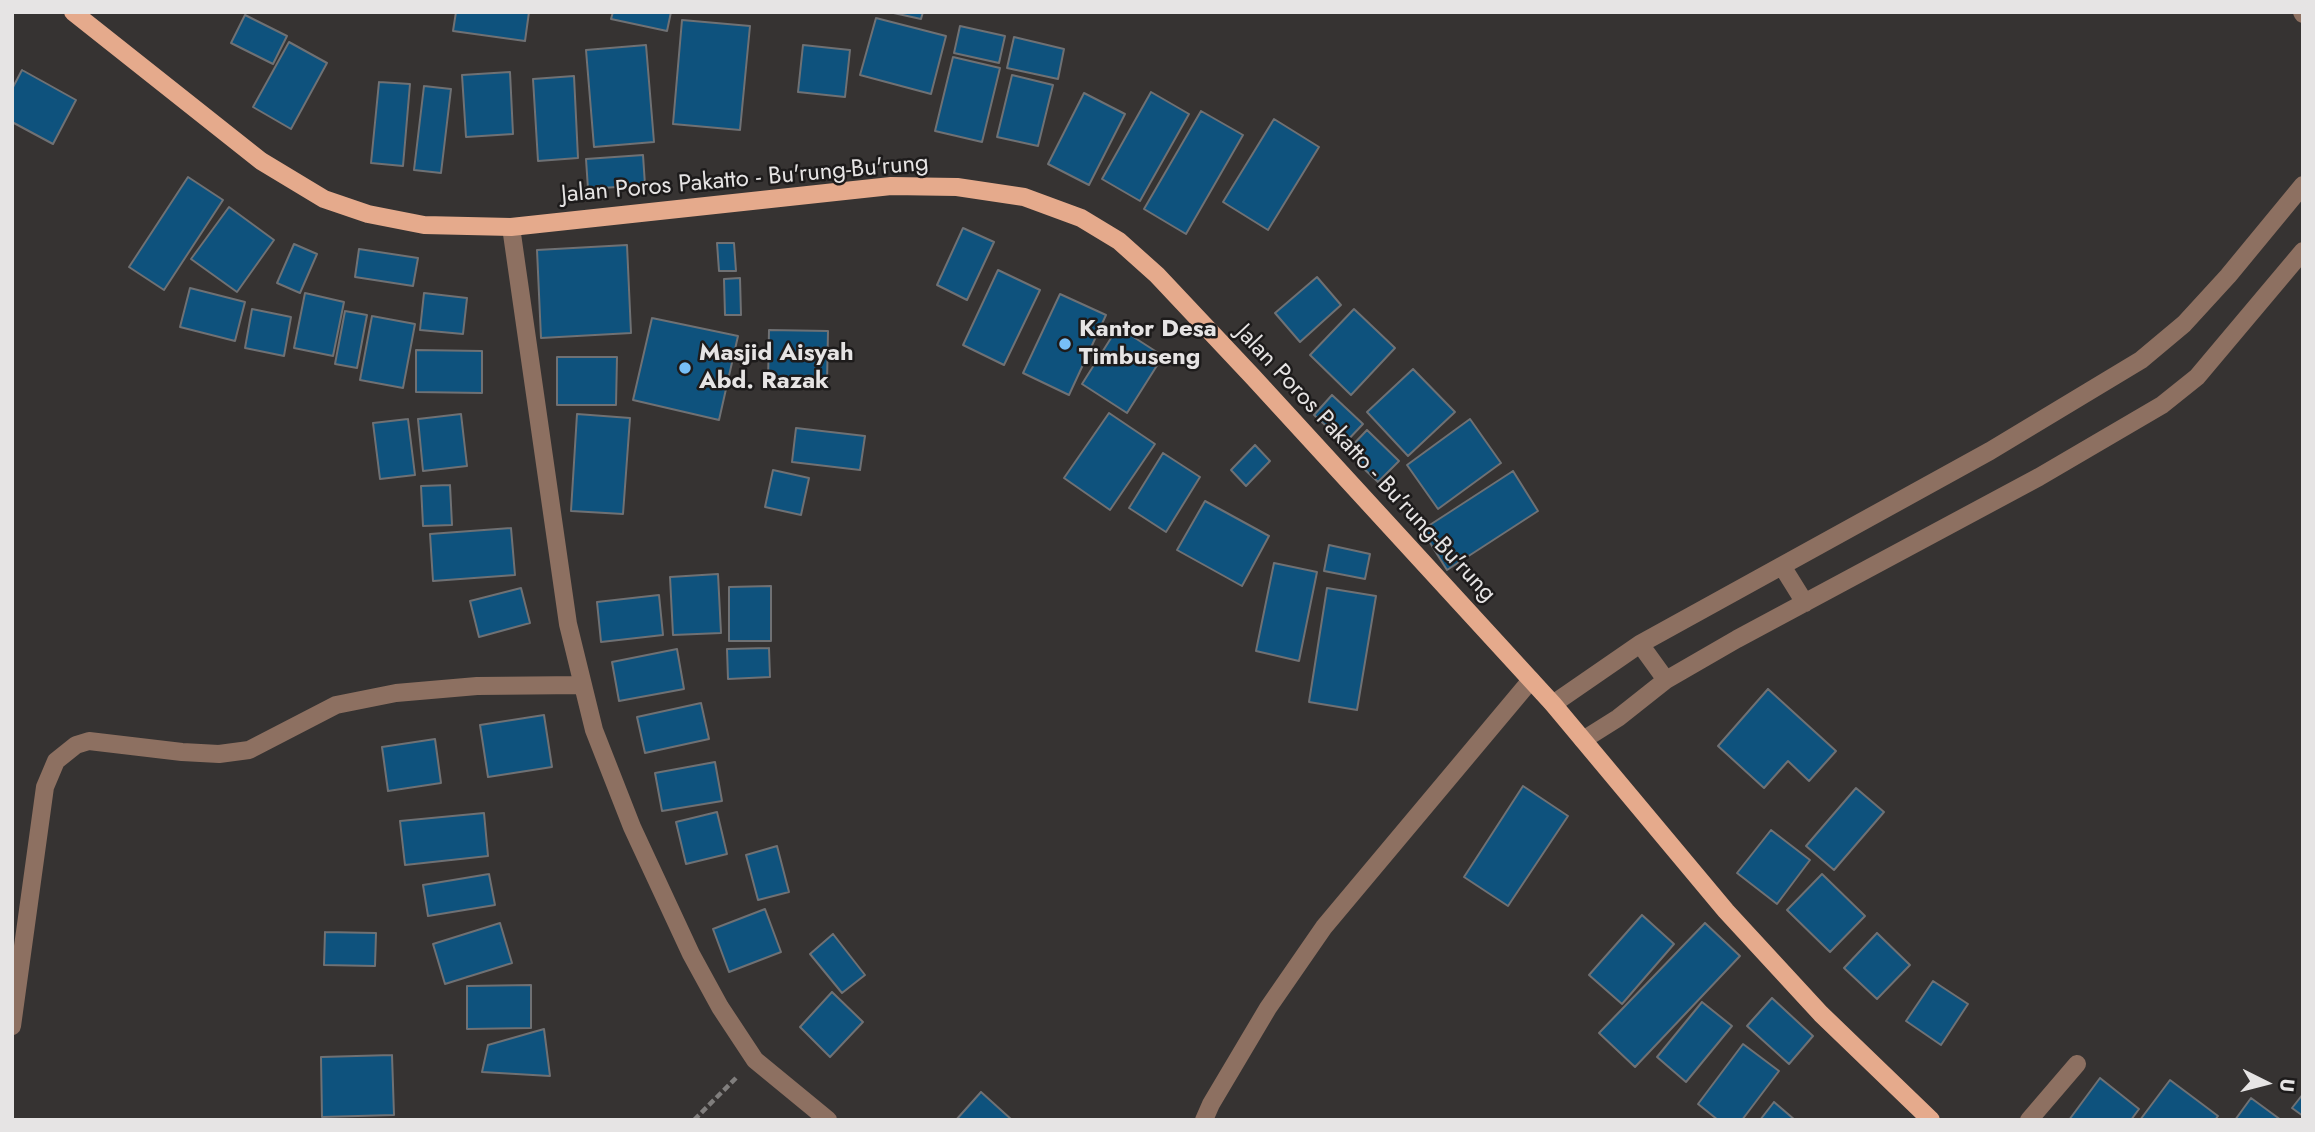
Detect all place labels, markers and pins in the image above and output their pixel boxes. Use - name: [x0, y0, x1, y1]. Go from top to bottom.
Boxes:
- place label: Kantor Desa Timbuseng: [1079, 316, 1217, 372]
- marker: Kantor Desa Timbuseng: [1057, 336, 1073, 352]
- place label: Masjid Aisyah Abd. Razak: [699, 340, 854, 396]
- marker: Masjid Aisyah Abd. Razak: [677, 360, 693, 376]

